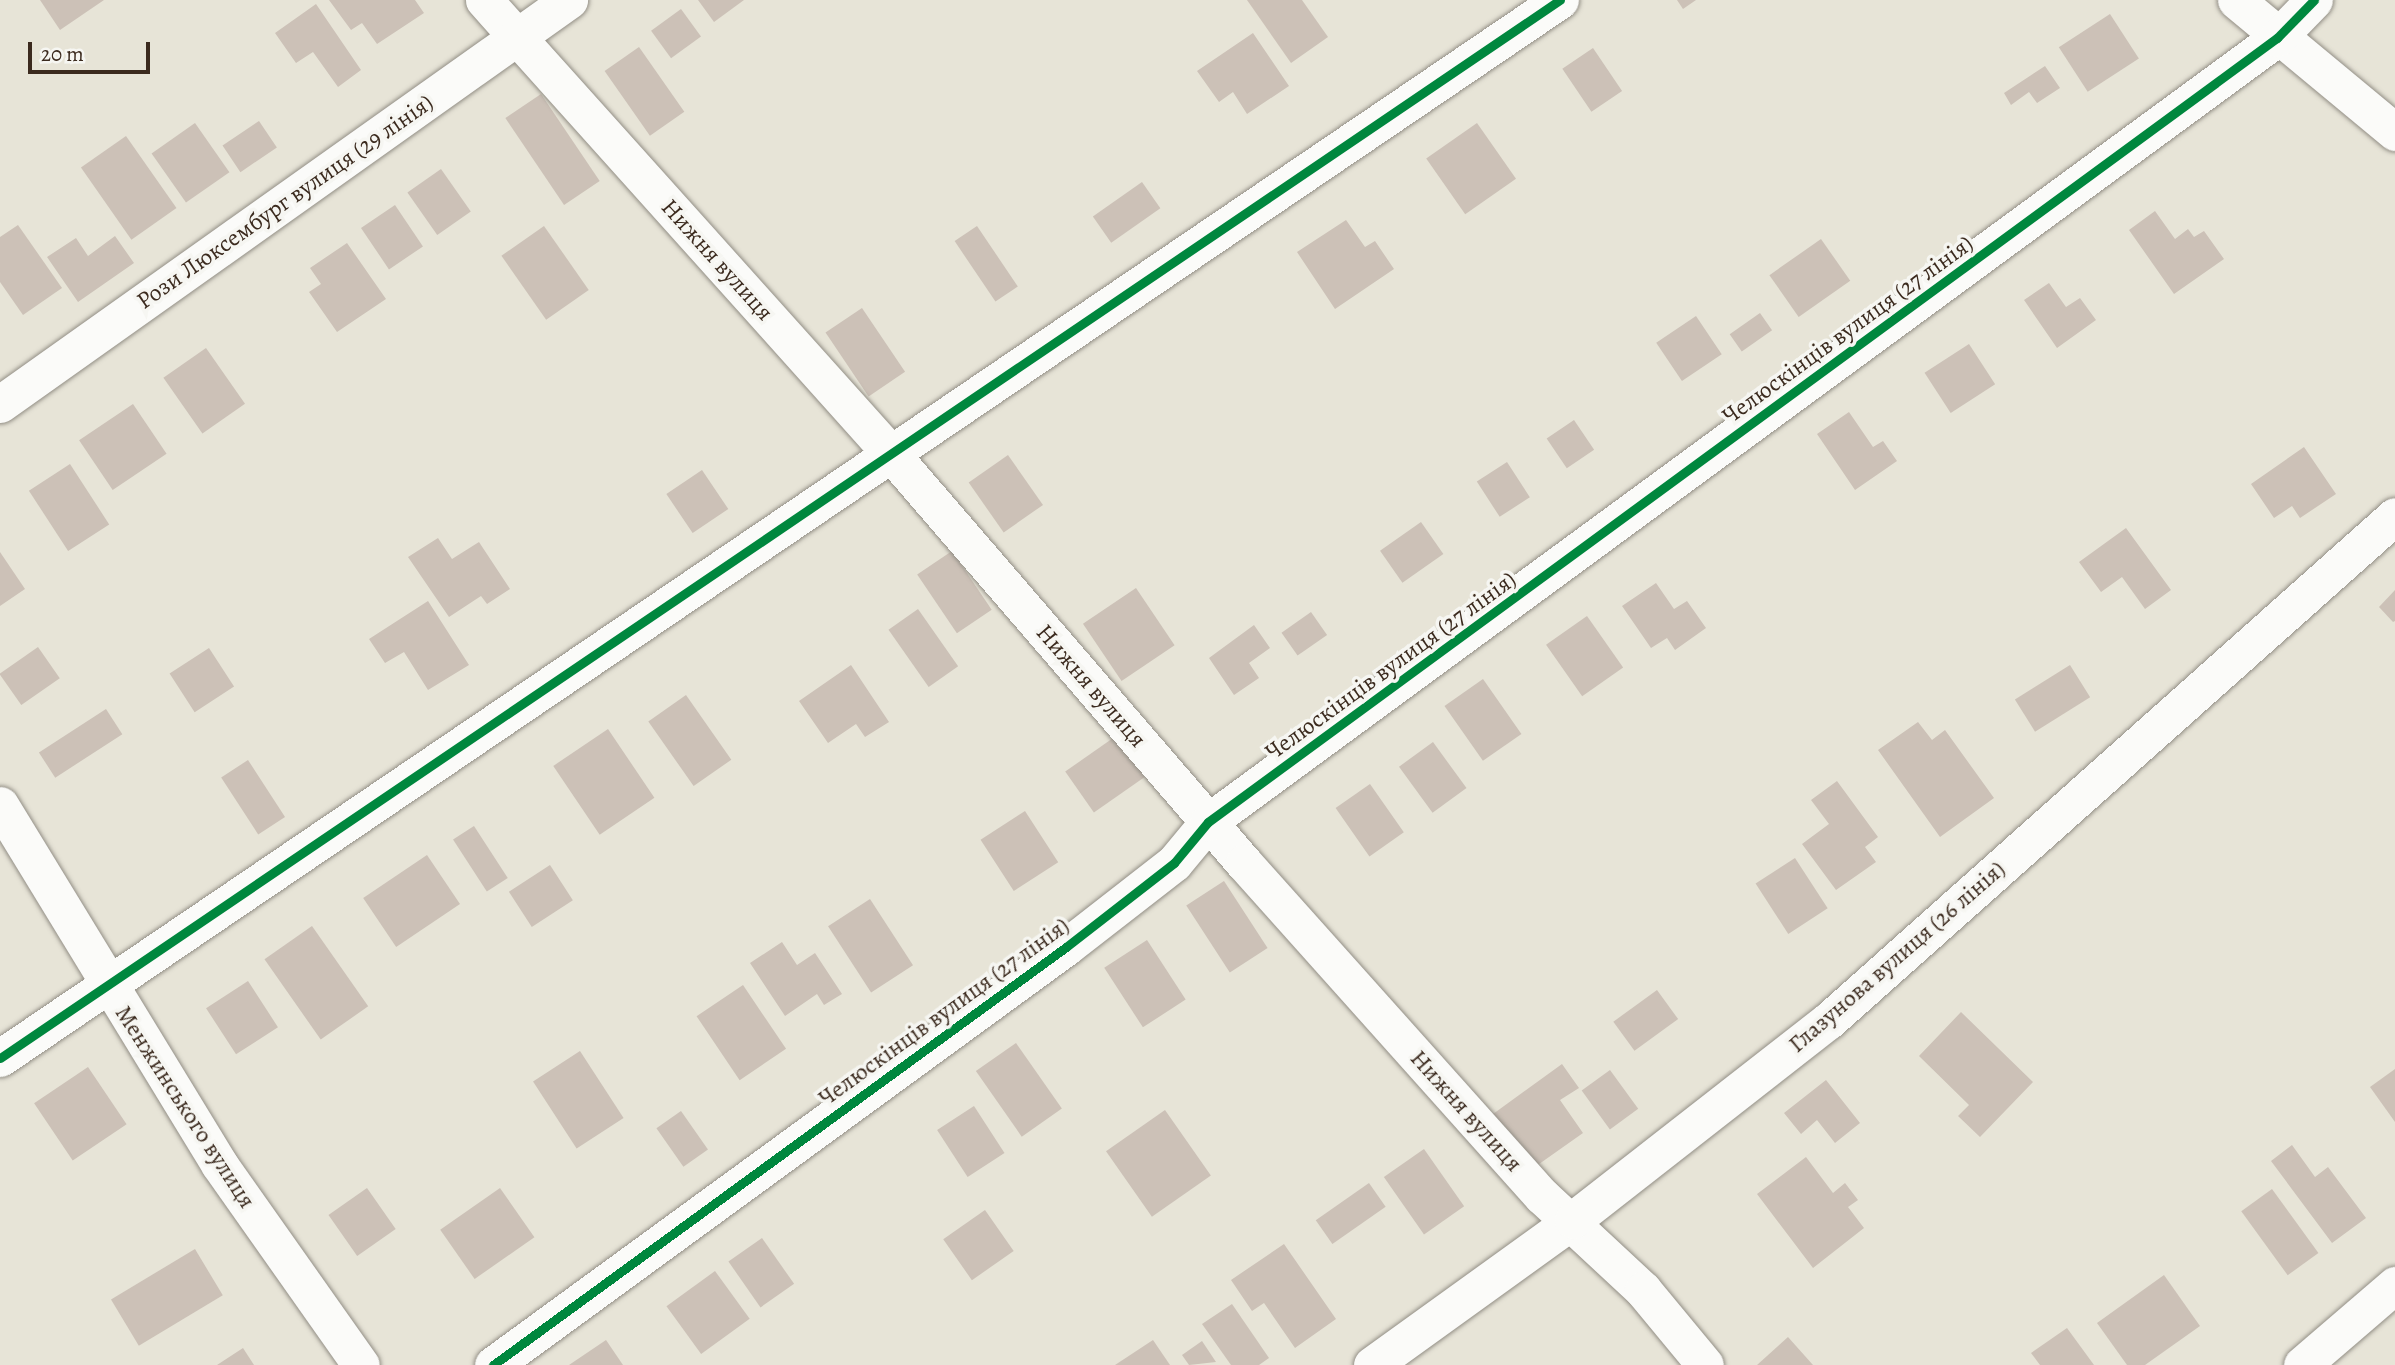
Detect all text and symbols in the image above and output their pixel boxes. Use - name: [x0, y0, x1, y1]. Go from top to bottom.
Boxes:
- scale bar: [32, 28, 154, 72]
- text: 20 m: [41, 40, 84, 68]
- street label: Рози Люксембург вулиця (29 лiнiя): [131, 88, 439, 316]
- street label: Нижня вулиця: [655, 193, 779, 327]
- street label: Челюскінців вулиця (27 лiнiя): [1717, 229, 1979, 431]
- street label: Челюскінців вулиця (27 лiнiя): [1260, 565, 1522, 767]
- street label: Нижня вулиця: [1030, 619, 1152, 753]
- street label: Глазунова вулиця (26 лiнiя): [1783, 855, 2011, 1059]
- street label: Челюскінців вулиця (27 лiнiя): [813, 911, 1075, 1113]
- street label: Менжинського вулиця: [109, 1000, 261, 1214]
- street label: Нижня вулиця: [1404, 1044, 1528, 1178]

